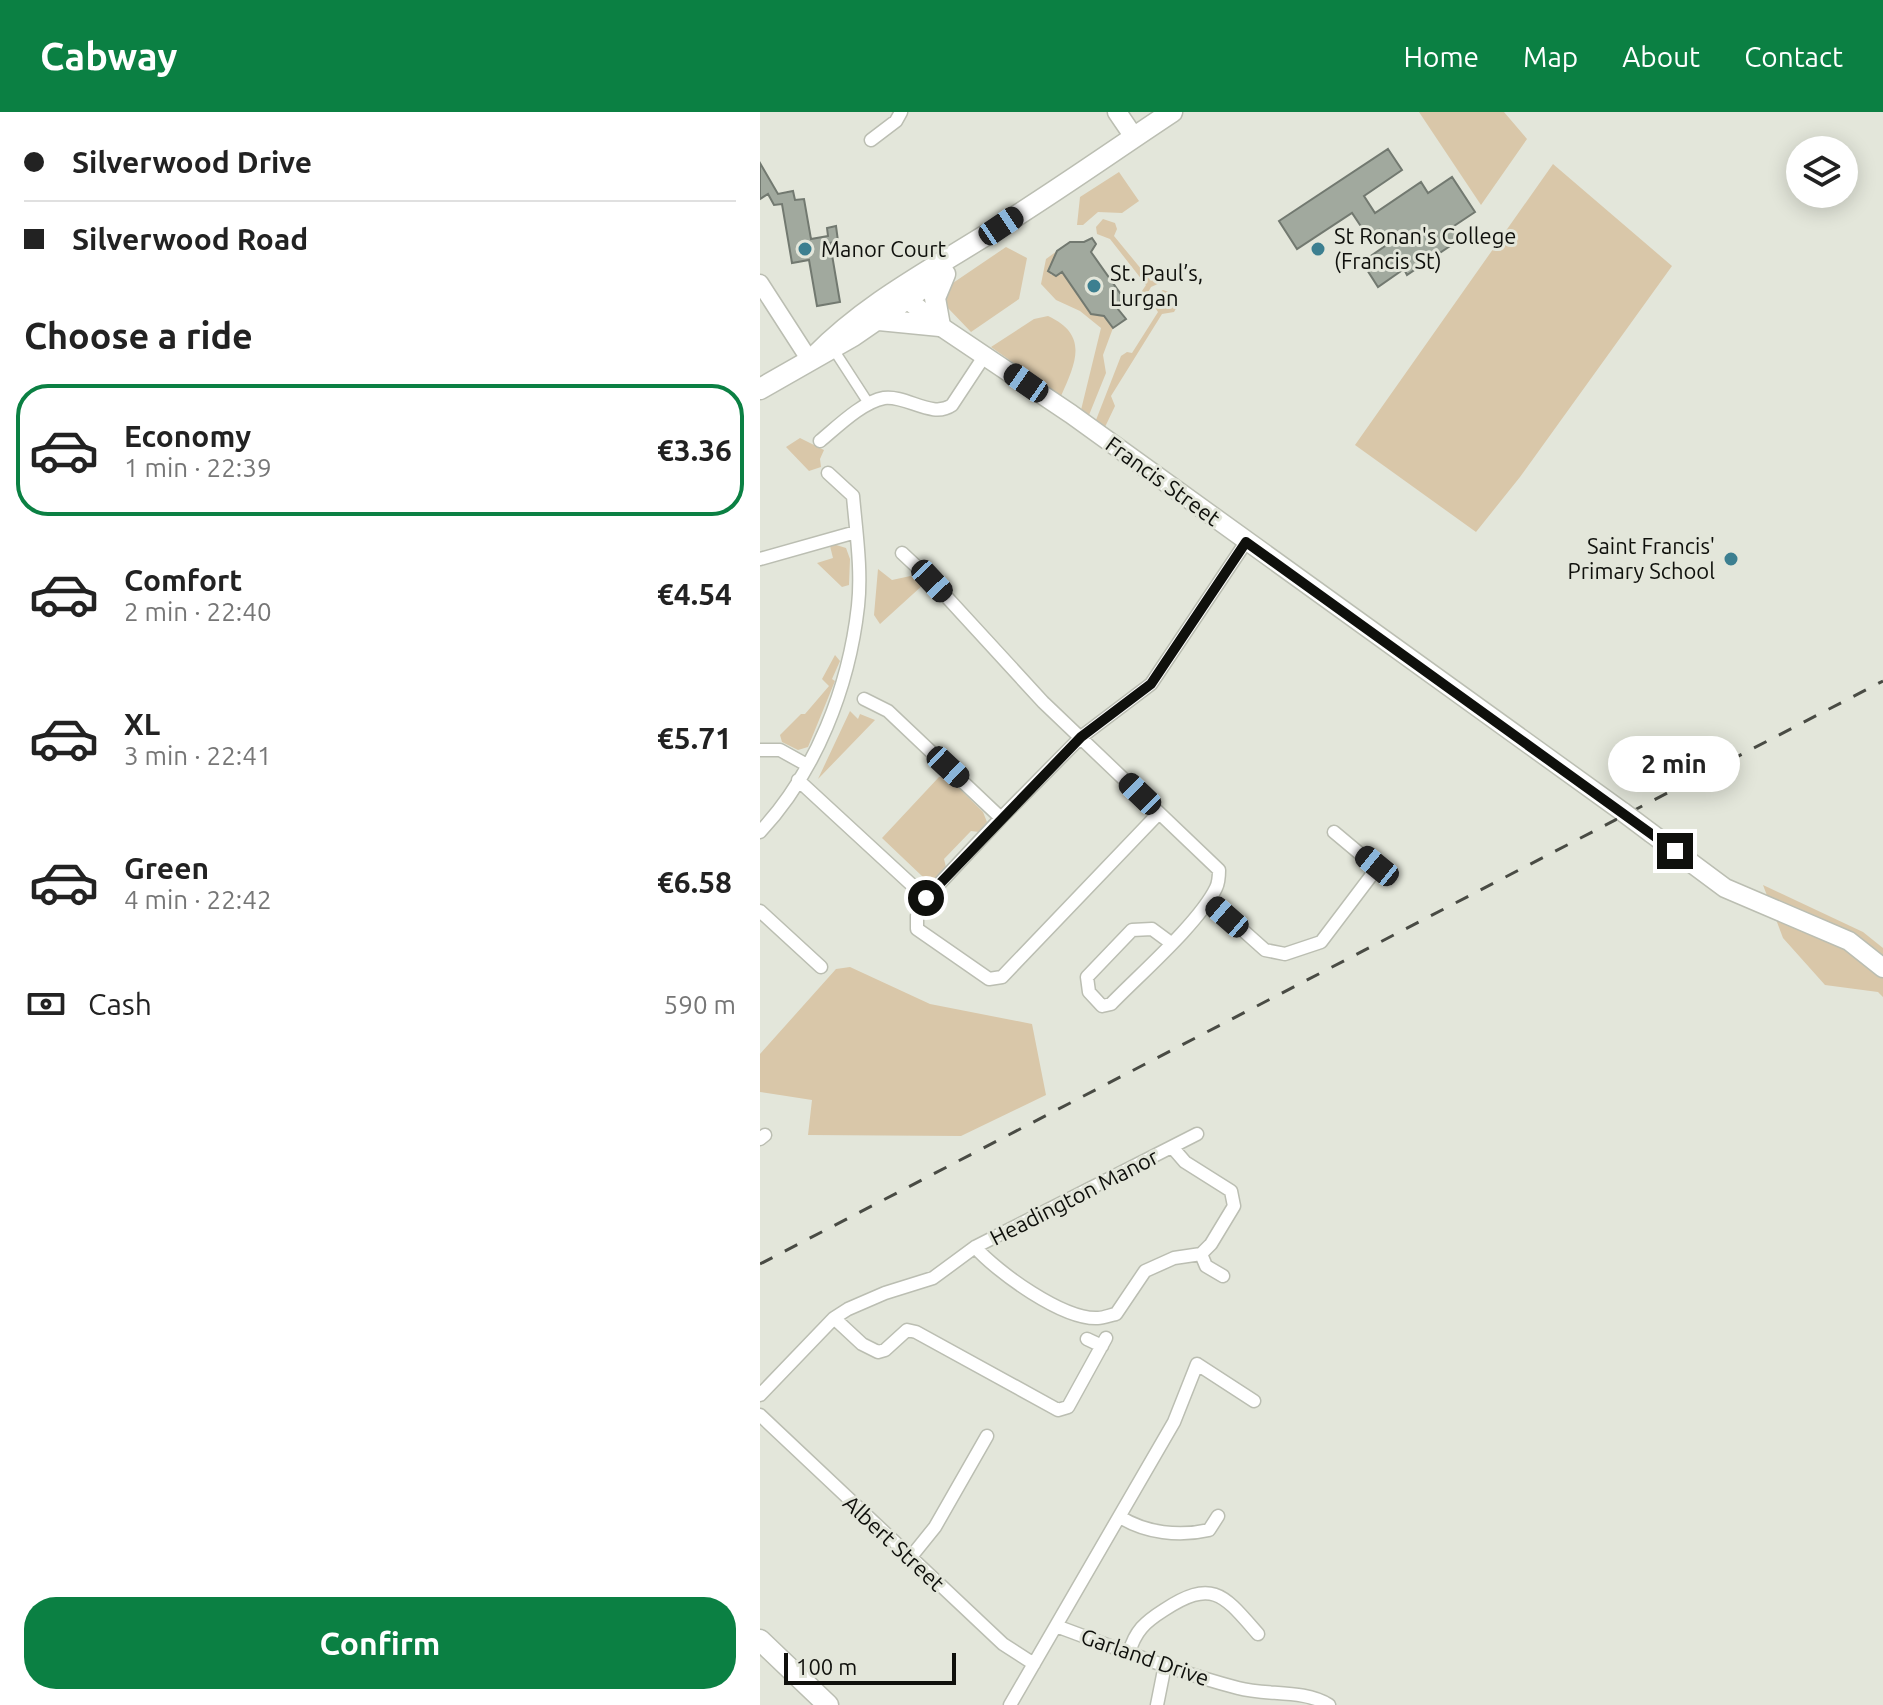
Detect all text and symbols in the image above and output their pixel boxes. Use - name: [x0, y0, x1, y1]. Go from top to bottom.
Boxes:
- text: Cabway: [40, 35, 177, 77]
- text: Home: [1404, 41, 1479, 72]
- text: Map: [1523, 41, 1578, 72]
- text: About: [1622, 41, 1700, 72]
- text: Contact: [1744, 41, 1843, 72]
- map controls: [1786, 136, 1858, 208]
- button: layers: [1786, 136, 1858, 208]
- text: Silverwood Drive: [72, 145, 312, 179]
- car: [974, 203, 1028, 249]
- text: Silverwood Road: [72, 222, 308, 256]
- place label: St Ronan's College (Francis St): [1334, 223, 1516, 274]
- place label: Manor Court: [821, 236, 946, 261]
- marker: Manor Court: [796, 240, 814, 258]
- marker: St Ronan's College (Francis St): [1309, 240, 1327, 258]
- place label: St. Paul’s, Lurgan: [1110, 260, 1203, 310]
- marker: St. Paul’s, Lurgan: [1085, 277, 1103, 295]
- text: Choose a ride: [24, 315, 253, 356]
- car: [999, 359, 1053, 407]
- icon: car: [28, 414, 100, 486]
- text: Economy: [124, 419, 251, 453]
- street label: Francis Street: [1101, 431, 1226, 531]
- text: €3.36: [657, 433, 732, 467]
- text: 1 min · 22:39: [124, 453, 272, 482]
- place label: Saint Francis' Primary School: [1568, 533, 1715, 583]
- marker: Saint Francis' Primary School: [1722, 550, 1740, 568]
- car: [907, 555, 957, 607]
- icon: car: [28, 558, 100, 630]
- text: Comfort: [124, 563, 242, 597]
- text: €4.54: [657, 577, 732, 611]
- text: 2 min · 22:40: [124, 597, 272, 626]
- icon: car: [28, 702, 100, 774]
- text: XL: [124, 707, 160, 741]
- text: €5.71: [657, 721, 732, 755]
- callout: 2 min: [1609, 735, 1741, 791]
- text: 3 min · 22:41: [124, 741, 272, 770]
- car: [922, 742, 974, 792]
- text: 2 min: [1641, 749, 1707, 778]
- car: [1114, 769, 1166, 819]
- route end: [1657, 833, 1693, 869]
- car: [1351, 842, 1403, 890]
- icon: car: [28, 846, 100, 918]
- text: Green: [124, 851, 209, 885]
- text: €6.58: [657, 865, 732, 899]
- route start: [908, 880, 944, 916]
- text: 4 min · 22:42: [124, 885, 272, 914]
- car: [1201, 892, 1253, 942]
- icon: cash: [24, 982, 68, 1026]
- text: Cash: [88, 987, 152, 1021]
- text: 590 m: [664, 990, 736, 1019]
- street label: Headington Manor: [985, 1143, 1163, 1250]
- street label: Albert Street: [839, 1490, 950, 1596]
- button: Confirm: [24, 1597, 736, 1689]
- street label: Garland Drive: [1078, 1623, 1213, 1690]
- scale bar: [784, 1649, 956, 1685]
- text: 100 m: [796, 1654, 857, 1679]

